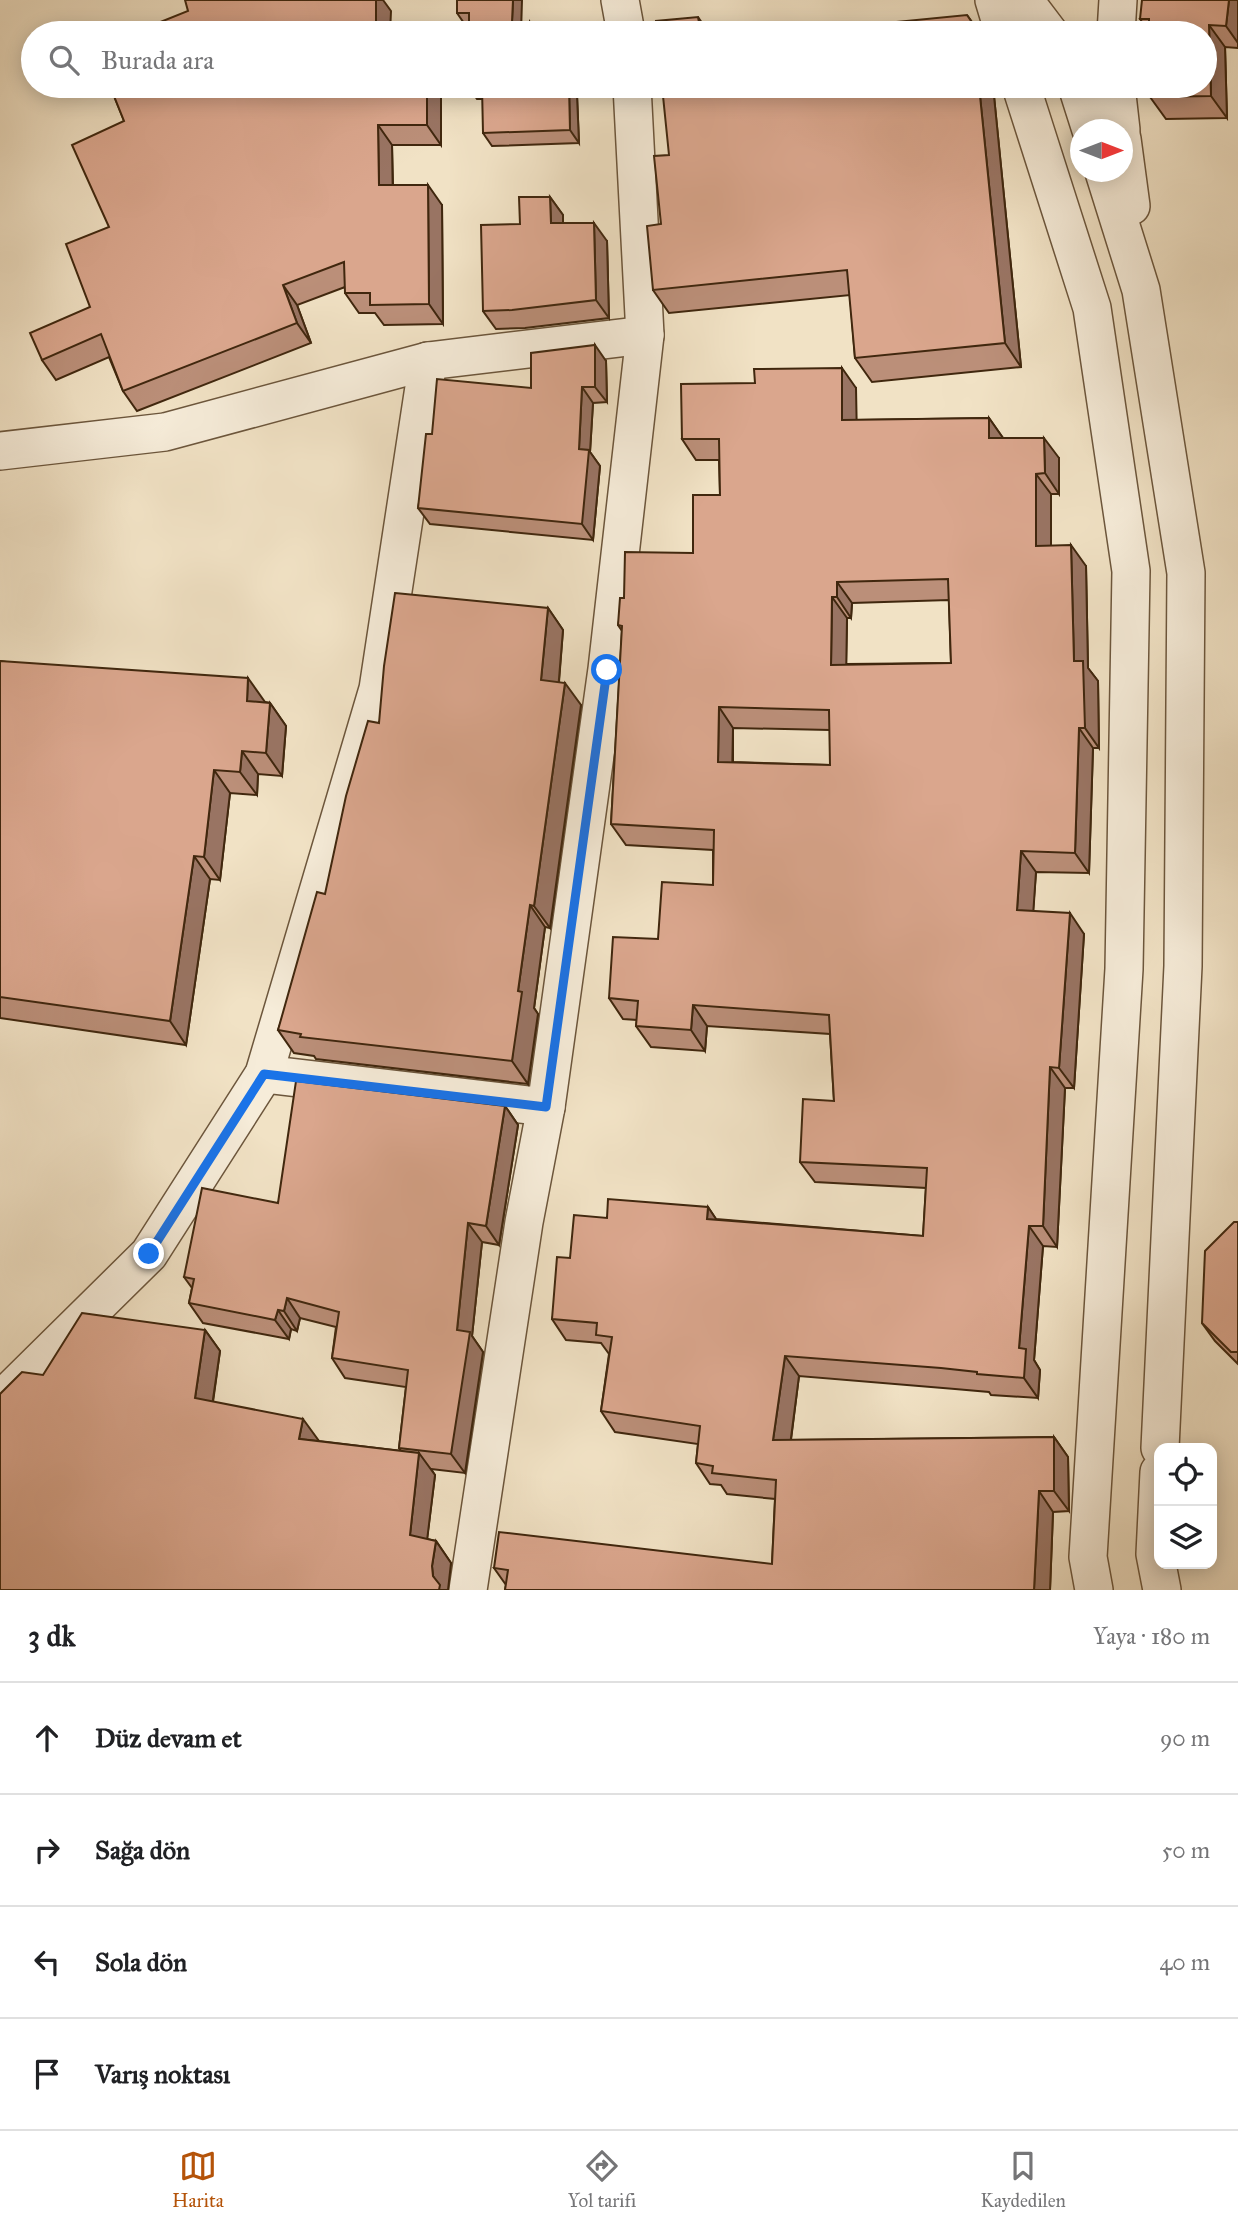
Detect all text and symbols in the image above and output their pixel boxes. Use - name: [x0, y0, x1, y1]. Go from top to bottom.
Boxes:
- search box: [21, 21, 1217, 98]
- icon: search: [45, 41, 83, 79]
- text: Burada ara: [101, 44, 214, 76]
- north arrow: [1070, 119, 1133, 182]
- route start: [591, 654, 622, 685]
- route end: [133, 1238, 164, 1269]
- map controls: [1154, 1443, 1217, 1569]
- button: locate: [1154, 1443, 1217, 1506]
- button: layers: [1154, 1506, 1217, 1569]
- text: 3 dk: [28, 1618, 75, 1654]
- text: Yaya · 180 m: [1093, 1622, 1210, 1650]
- icon: ahead: [28, 1719, 66, 1757]
- text: Düz devam et: [95, 1722, 242, 1754]
- text: 90 m: [1160, 1724, 1210, 1752]
- icon: right: [28, 1831, 66, 1869]
- text: Sağa dön: [95, 1834, 190, 1866]
- text: 50 m: [1162, 1836, 1210, 1864]
- icon: left: [28, 1943, 66, 1981]
- text: Sola dön: [95, 1946, 187, 1978]
- text: 40 m: [1160, 1948, 1210, 1976]
- icon: arrive: [28, 2055, 66, 2093]
- text: Varış noktası: [95, 2058, 230, 2090]
- tab: Harita: [172, 2147, 224, 2212]
- tab: Yol tarifi: [568, 2147, 636, 2212]
- tab: Kaydedilen: [980, 2147, 1066, 2212]

